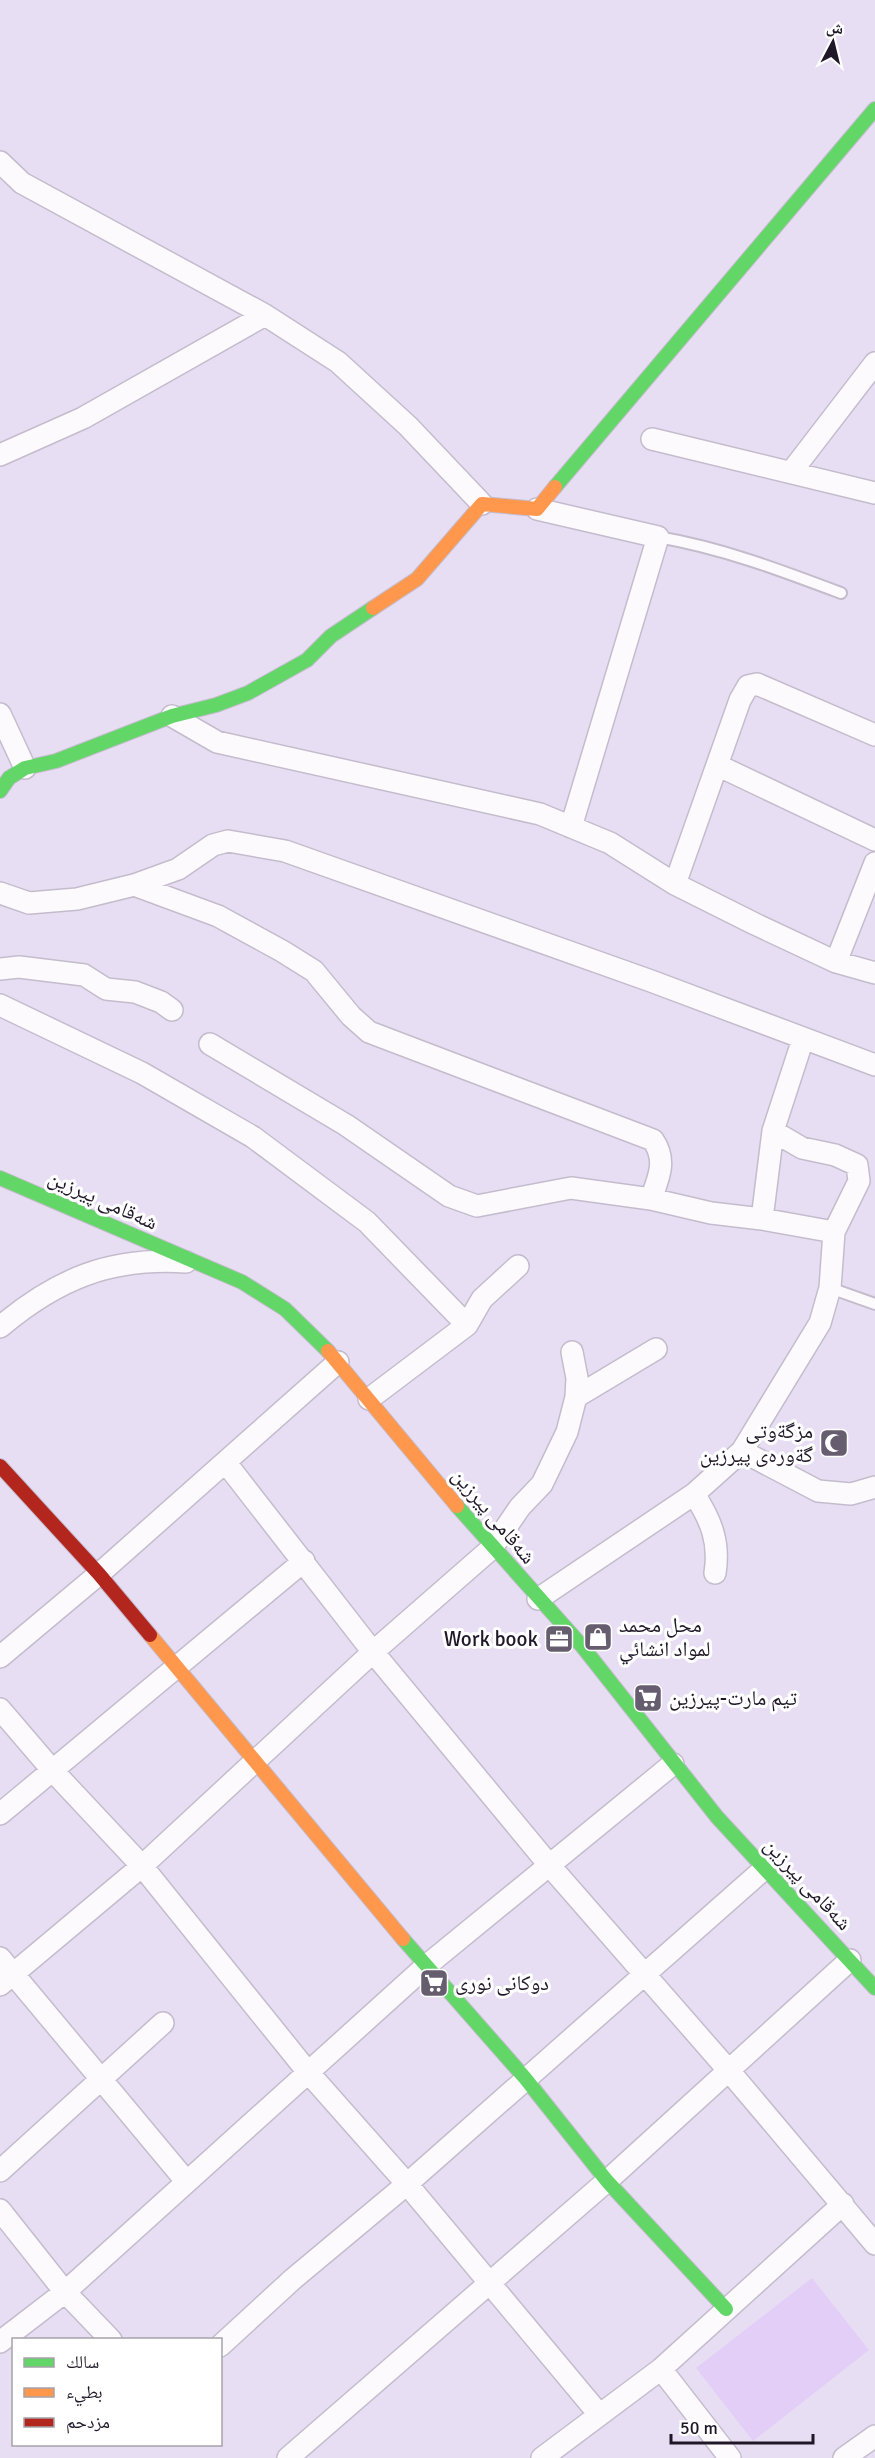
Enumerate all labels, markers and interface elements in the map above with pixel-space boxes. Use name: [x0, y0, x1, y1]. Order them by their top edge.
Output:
north arrow: [803, 12, 863, 72]
text: ش: [825, 17, 844, 39]
street label: شەقامی پیرزین: [44, 1164, 162, 1236]
place label: مزگةوتی گةورەی پیرزین: [700, 1418, 813, 1468]
mosque icon: مزگةوتی گةورەی پیرزین: [818, 1427, 850, 1459]
street label: شەقامی پیرزین: [446, 1463, 542, 1569]
place label: محل محمد لمواد انشائي: [619, 1612, 710, 1665]
shop icon: محل محمد لمواد انشائي: [582, 1621, 614, 1653]
office icon: Work book: [543, 1623, 575, 1655]
place label: Work book: [444, 1626, 538, 1652]
supermarket icon: تیم مارت-پیرزین: [632, 1682, 664, 1714]
place label: تیم مارت-پیرزین: [669, 1685, 797, 1712]
street label: شەقامی پیرزین: [759, 1832, 857, 1936]
supermarket icon: دوکانی نوری: [418, 1967, 450, 1999]
place label: دوکانی نوری: [455, 1970, 549, 1996]
legend: [12, 2338, 222, 2446]
text: سالك: [66, 2351, 99, 2373]
text: بطيء: [66, 2381, 103, 2407]
scale bar: [671, 2407, 814, 2445]
text: مزدحم: [66, 2411, 110, 2434]
text: 50 m: [680, 2417, 718, 2439]

